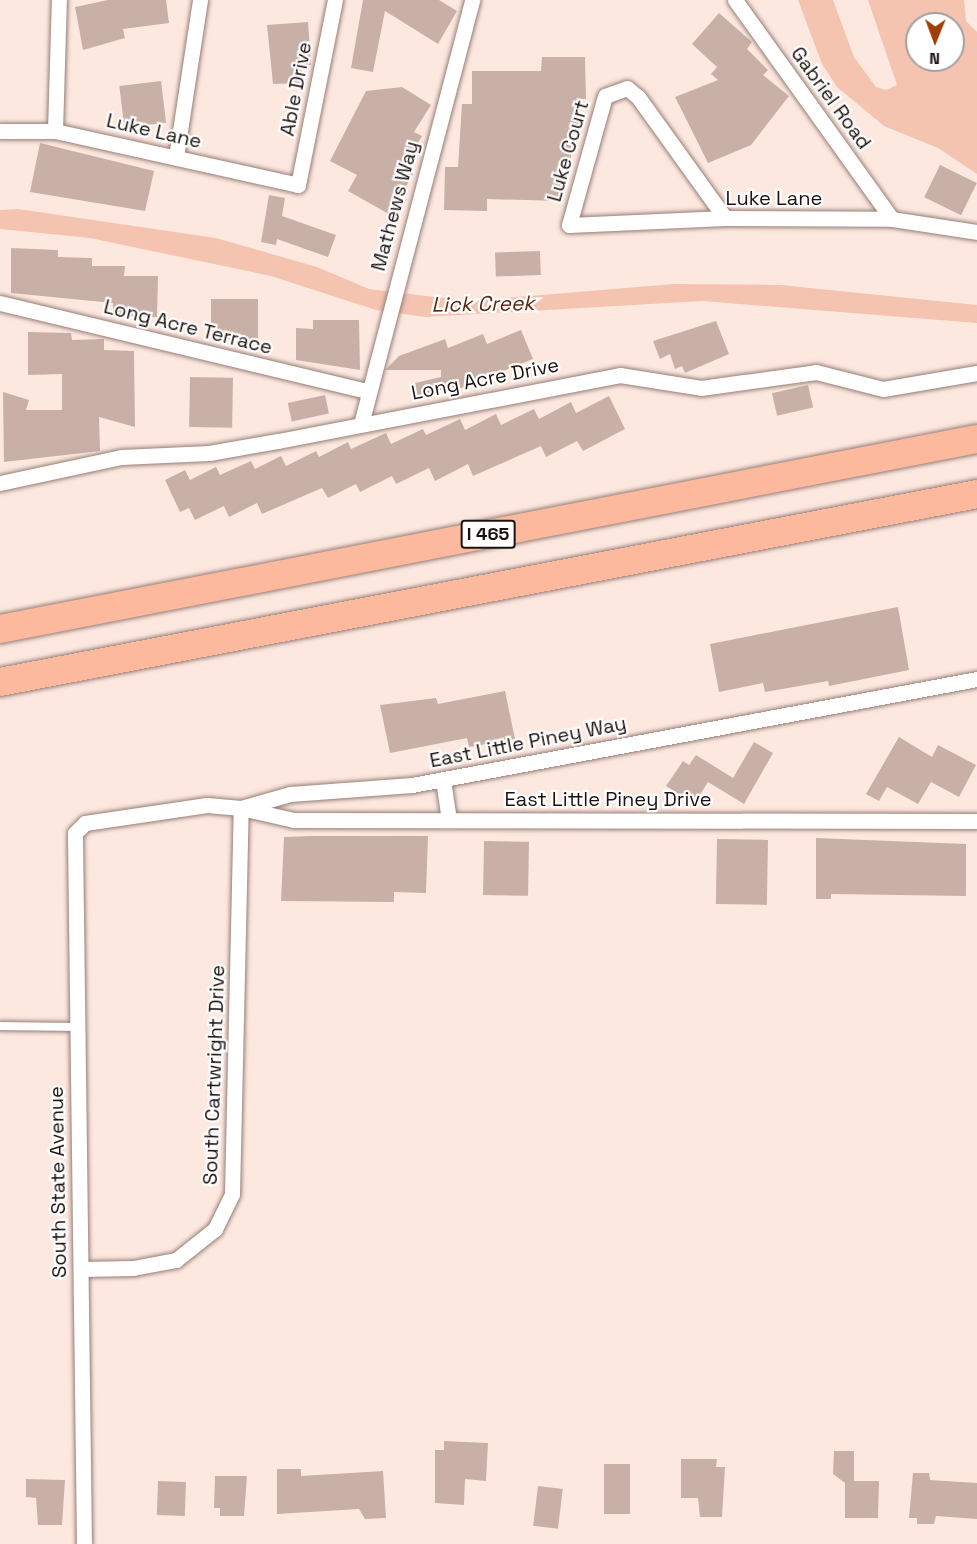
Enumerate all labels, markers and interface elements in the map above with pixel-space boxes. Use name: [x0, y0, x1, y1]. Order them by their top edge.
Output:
north arrow: [905, 12, 965, 72]
street label: Able Drive: [275, 40, 317, 138]
street label: Gabriel Road: [786, 42, 876, 154]
text: N: [929, 48, 940, 69]
street label: Luke Court: [542, 97, 594, 205]
street label: Luke Lane: [104, 108, 204, 154]
street label: Mathews Way: [366, 138, 424, 274]
street label: Luke Lane: [726, 186, 822, 210]
water label: Lick Creek: [431, 291, 535, 317]
street label: Long Acre Terrace: [101, 294, 275, 360]
street label: Long Acre Drive: [409, 353, 561, 405]
road number: I 465: [460, 519, 516, 549]
street label: East Little Piney Way: [428, 711, 628, 773]
street label: East Little Piney Drive: [505, 787, 711, 811]
street label: South Cartwright Drive: [198, 965, 230, 1185]
street label: South State Avenue: [44, 1086, 72, 1278]

